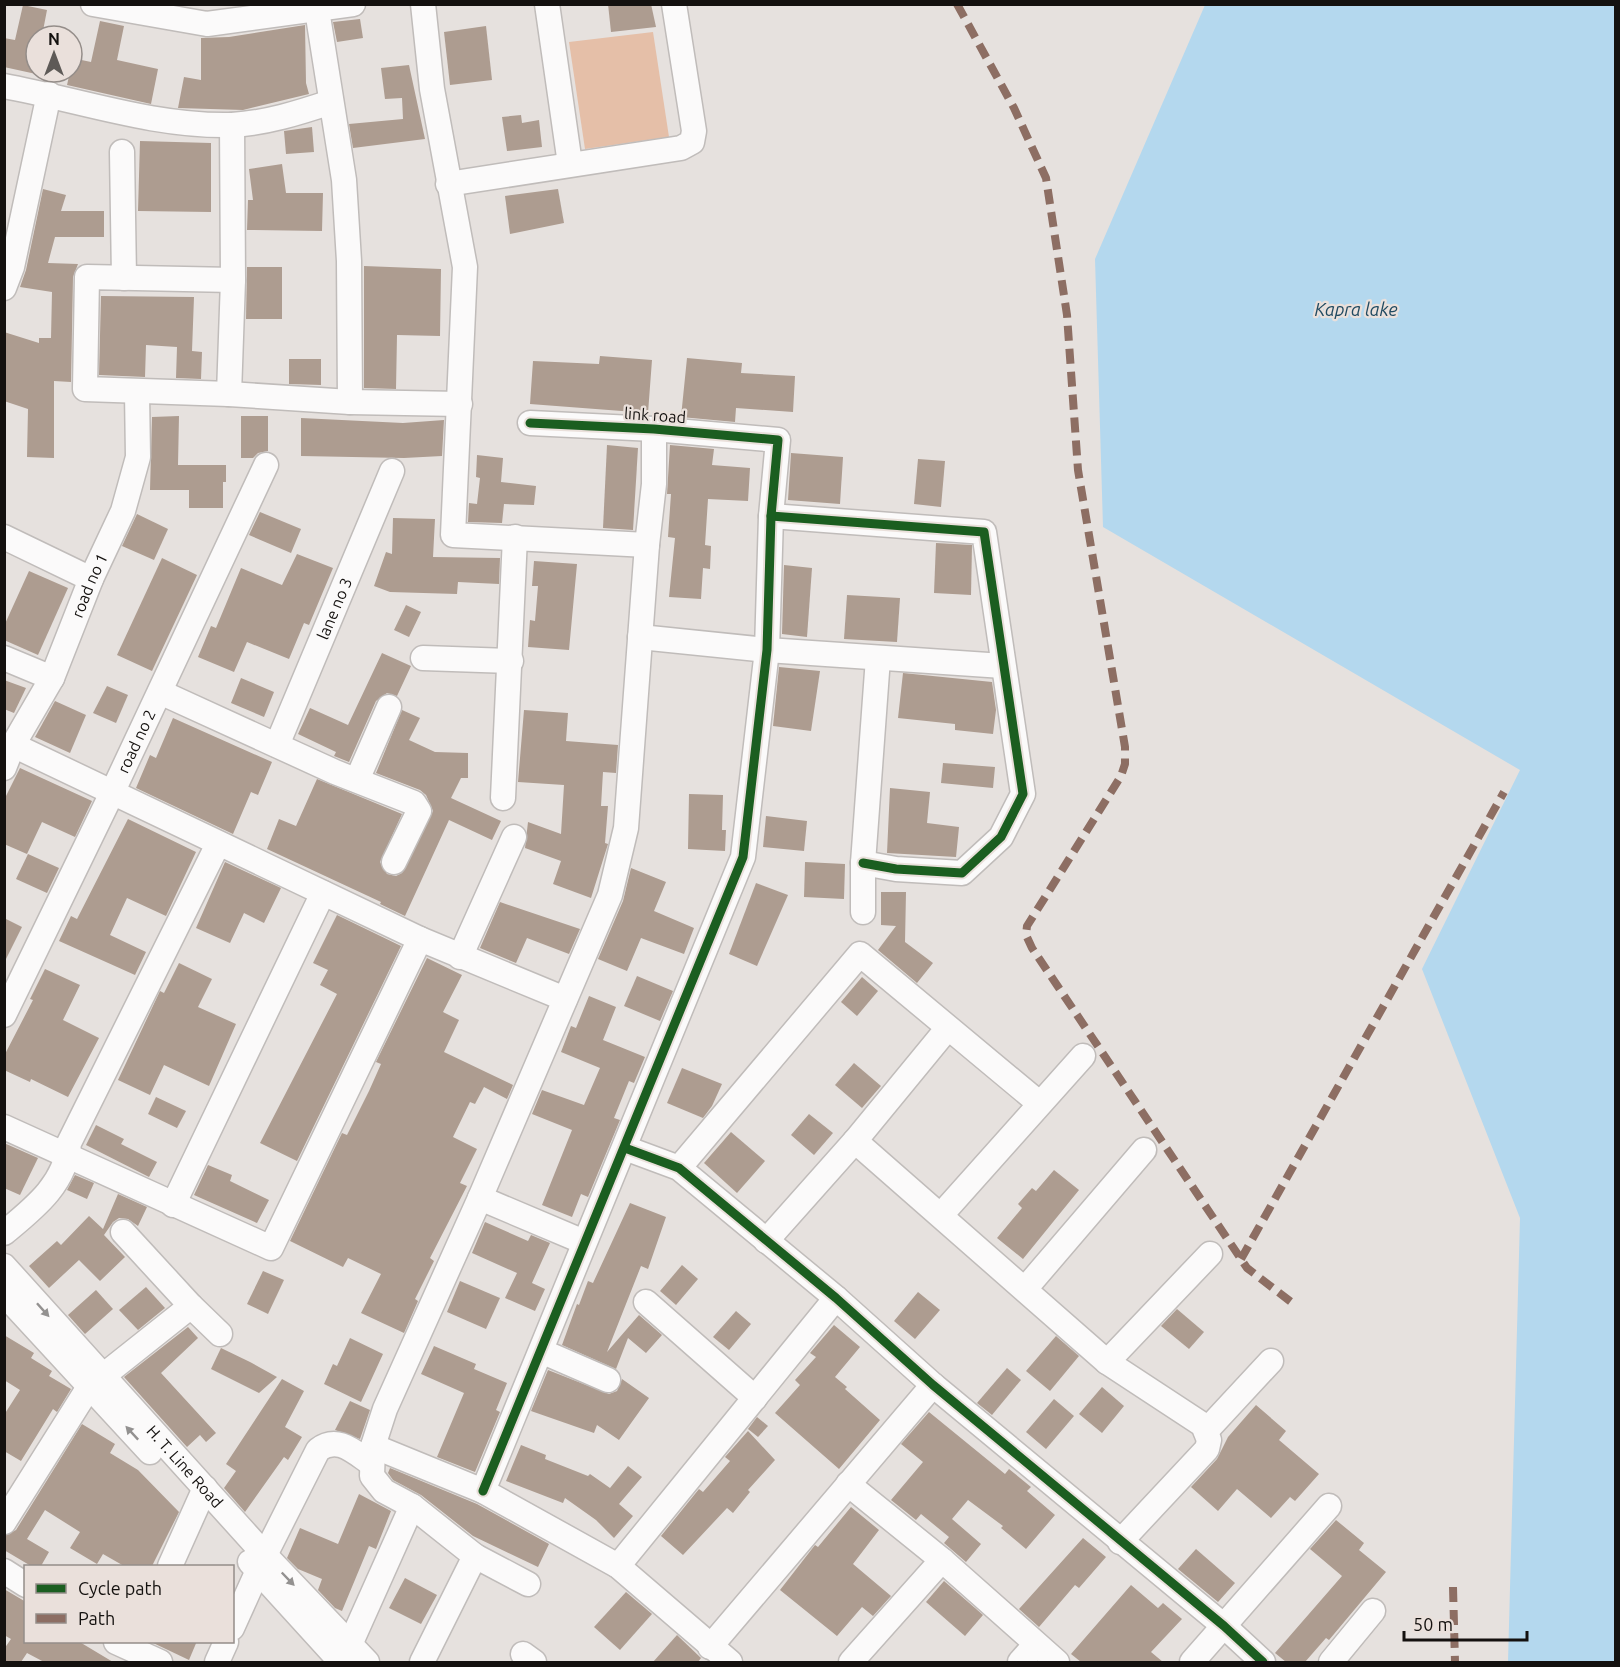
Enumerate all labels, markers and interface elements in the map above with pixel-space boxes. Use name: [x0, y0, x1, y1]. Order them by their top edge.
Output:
north arrow: [24, 24, 84, 84]
text: N: [48, 30, 60, 48]
water label: Kapra lake: [1315, 299, 1397, 319]
street label: link road: [623, 404, 687, 426]
street label: road no 1: [68, 550, 111, 620]
street label: lane no 3: [313, 575, 355, 642]
street label: road no 2: [114, 707, 159, 776]
one-way arrow: [36, 1302, 49, 1317]
street label: H. T. Line Road: [143, 1421, 227, 1511]
one-way arrow: [125, 1426, 139, 1441]
legend: [24, 1565, 234, 1643]
one-way arrow: [280, 1571, 294, 1585]
text: Cycle path: [78, 1578, 162, 1598]
scale bar: [1404, 1604, 1527, 1642]
text: Path: [78, 1608, 115, 1628]
text: 50 m: [1413, 1614, 1453, 1634]

